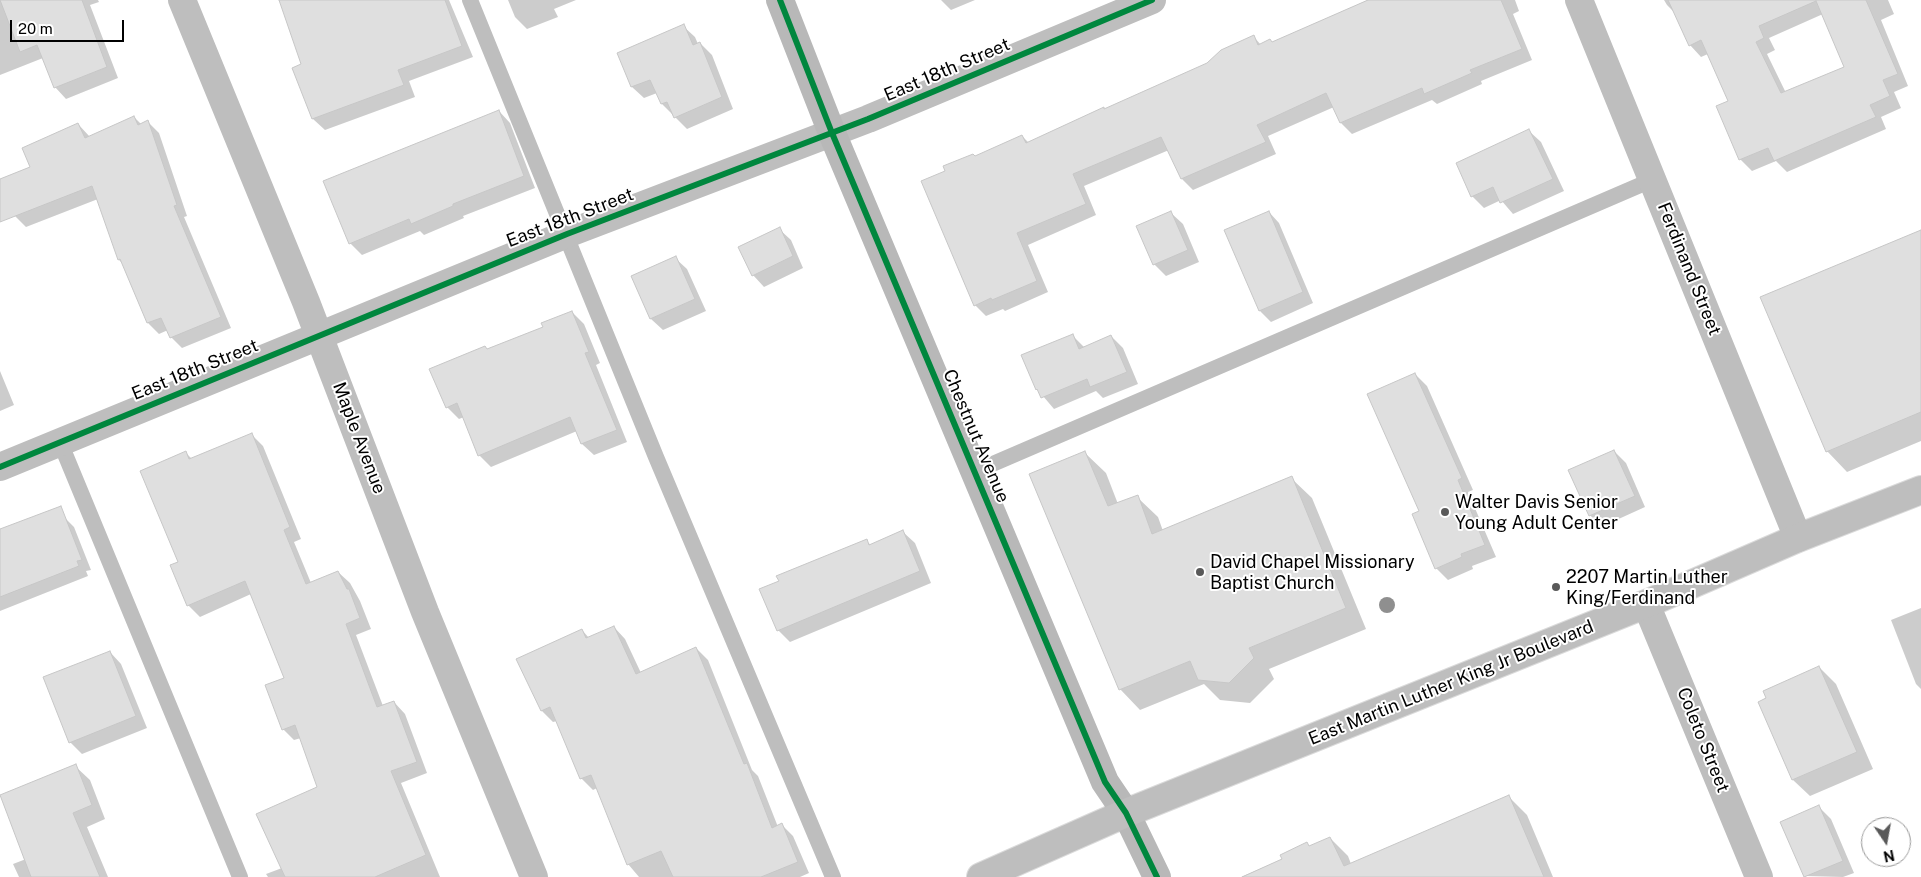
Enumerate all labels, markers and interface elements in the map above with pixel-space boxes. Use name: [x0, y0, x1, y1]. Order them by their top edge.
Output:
scale bar: [12, 10, 126, 42]
text: 20 m: [18, 20, 53, 37]
street label: East 18th Street: [881, 34, 1013, 106]
street label: East 18th Street: [503, 184, 637, 252]
street label: Ferdinand Street: [1653, 199, 1725, 339]
street label: East 18th Street: [129, 335, 261, 405]
street label: Chestnut Avenue: [938, 366, 1014, 506]
street label: Maple Avenue: [328, 379, 390, 497]
place label: Walter Davis Senior Young Adult Center: [1455, 491, 1618, 534]
marker: Walter Davis Senior Young Adult Center: [1439, 506, 1451, 518]
place label: David Chapel Missionary Baptist Church: [1210, 551, 1415, 594]
marker: David Chapel Missionary Baptist Church: [1194, 566, 1206, 578]
place label: 2207 Martin Luther King/Ferdinand: [1566, 566, 1728, 608]
marker: 2207 Martin Luther King/Ferdinand: [1550, 581, 1562, 593]
street label: East Martin Luther King Jr Boulevard: [1305, 616, 1597, 750]
street label: Coleto Street: [1672, 684, 1734, 796]
north arrow: [1861, 817, 1911, 867]
text: N: [1882, 847, 1896, 865]

